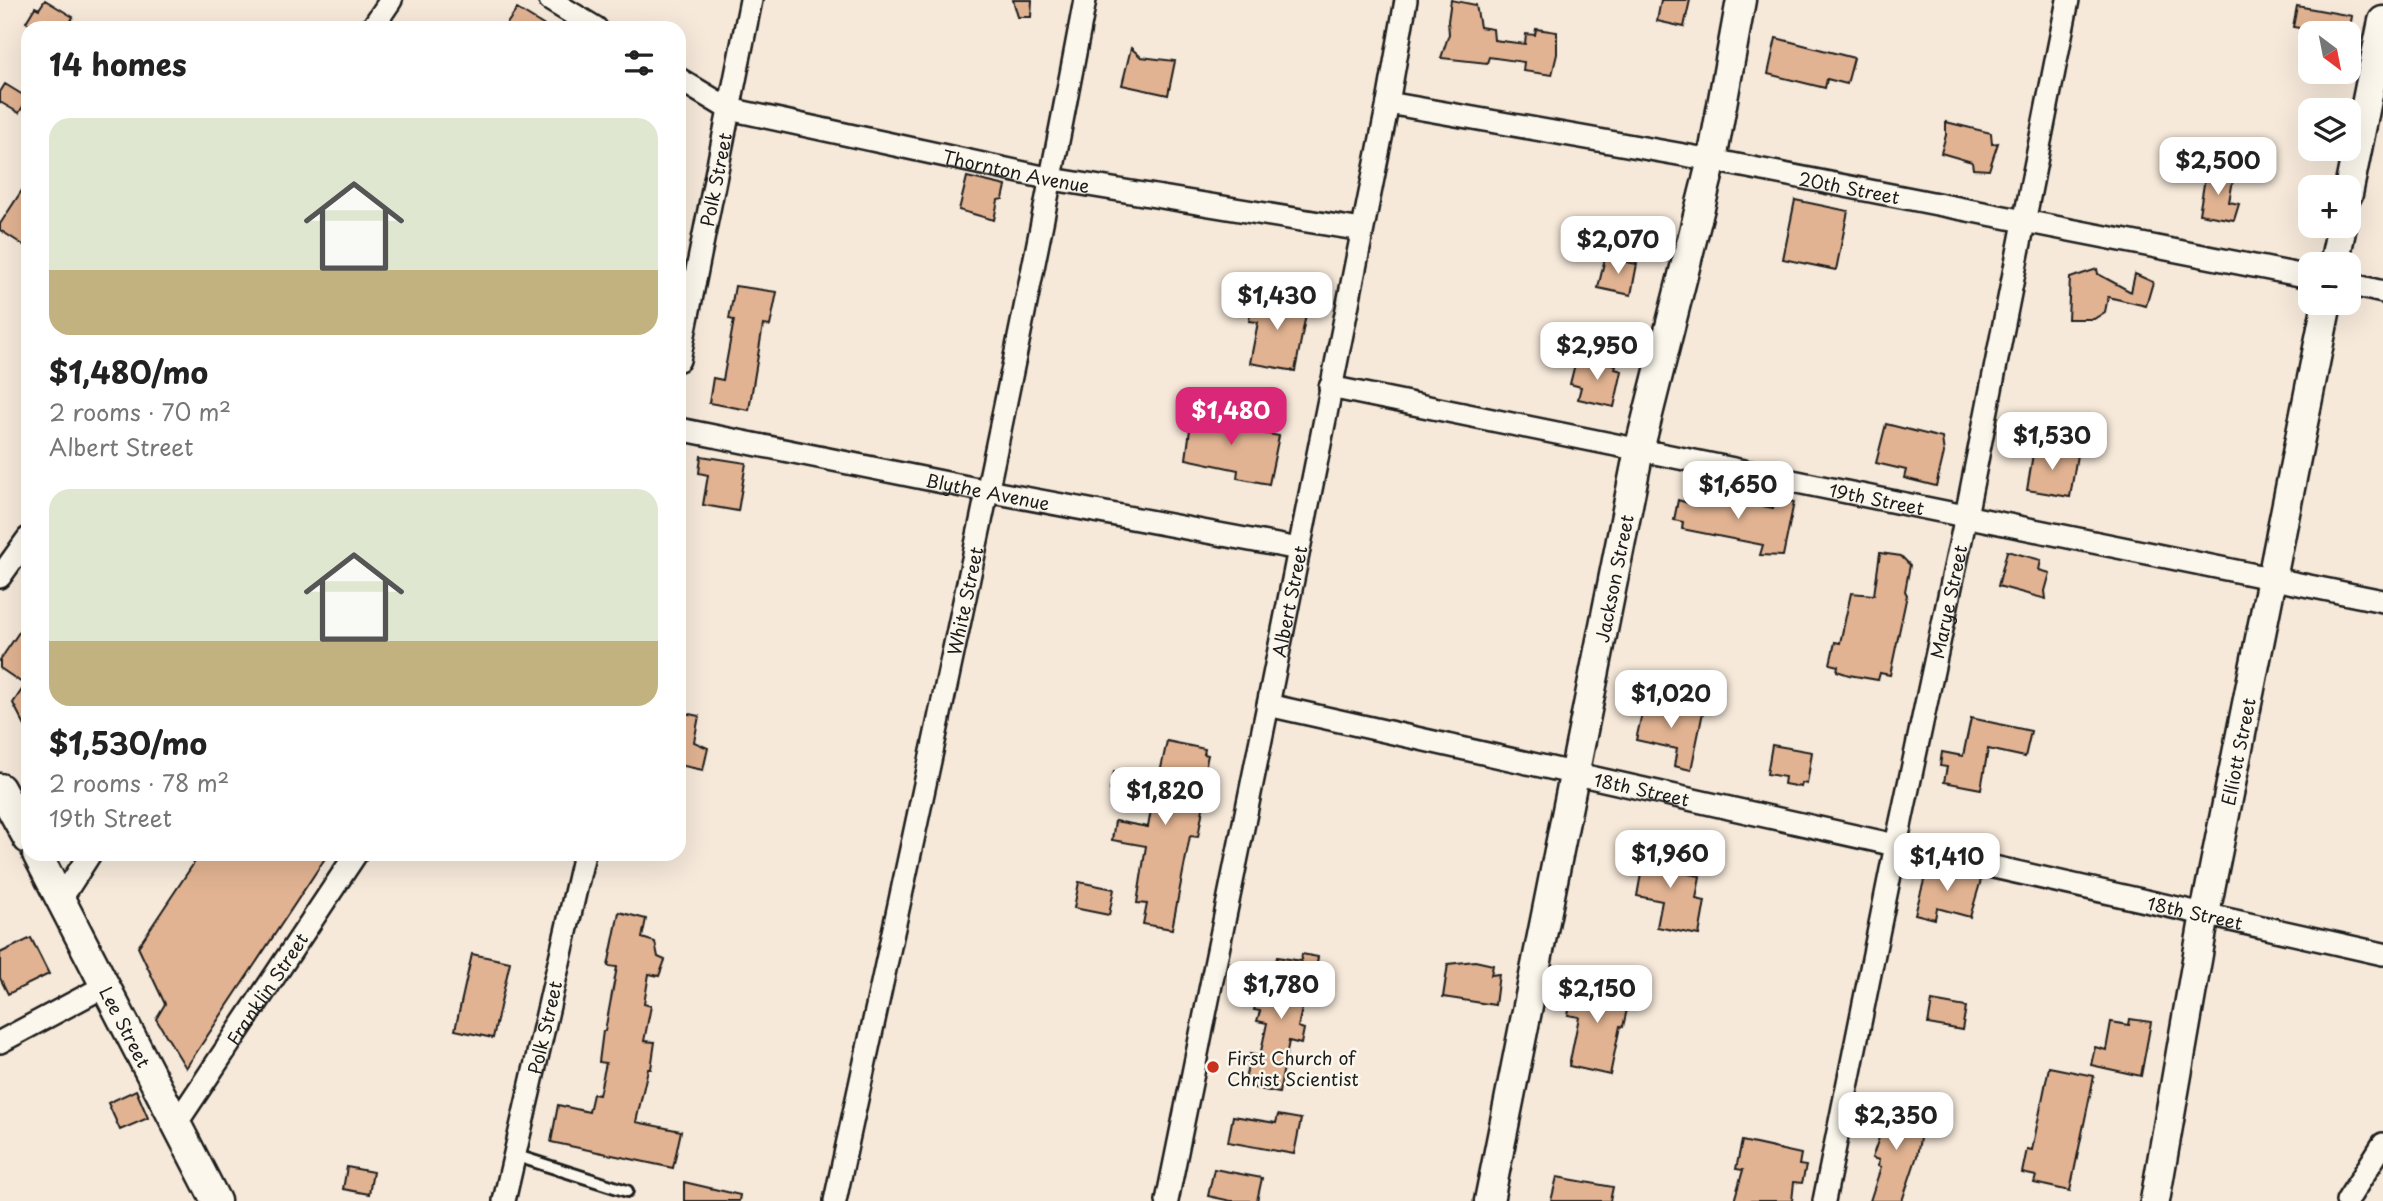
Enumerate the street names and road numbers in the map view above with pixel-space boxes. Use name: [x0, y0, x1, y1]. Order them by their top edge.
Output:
street label: Polk Street: [692, 130, 738, 229]
street label: Thornton Avenue: [940, 142, 1092, 199]
street label: 20th Street: [1797, 164, 1902, 210]
street label: Blythe Avenue: [923, 466, 1052, 516]
street label: 19th Street: [1827, 475, 1927, 521]
street label: Jackson Street: [1587, 512, 1639, 645]
street label: Marye Street: [1923, 542, 1973, 661]
street label: Albert Street: [1264, 543, 1313, 659]
street label: White Street: [940, 544, 989, 657]
street label: Elliott Street: [2213, 695, 2261, 808]
street label: 18th Street: [1592, 765, 1692, 812]
street label: 18th Street: [2145, 888, 2245, 936]
street label: Franklin Street: [219, 927, 314, 1050]
street label: Polk Street: [520, 978, 568, 1077]
street label: Lee Street: [94, 981, 158, 1072]

